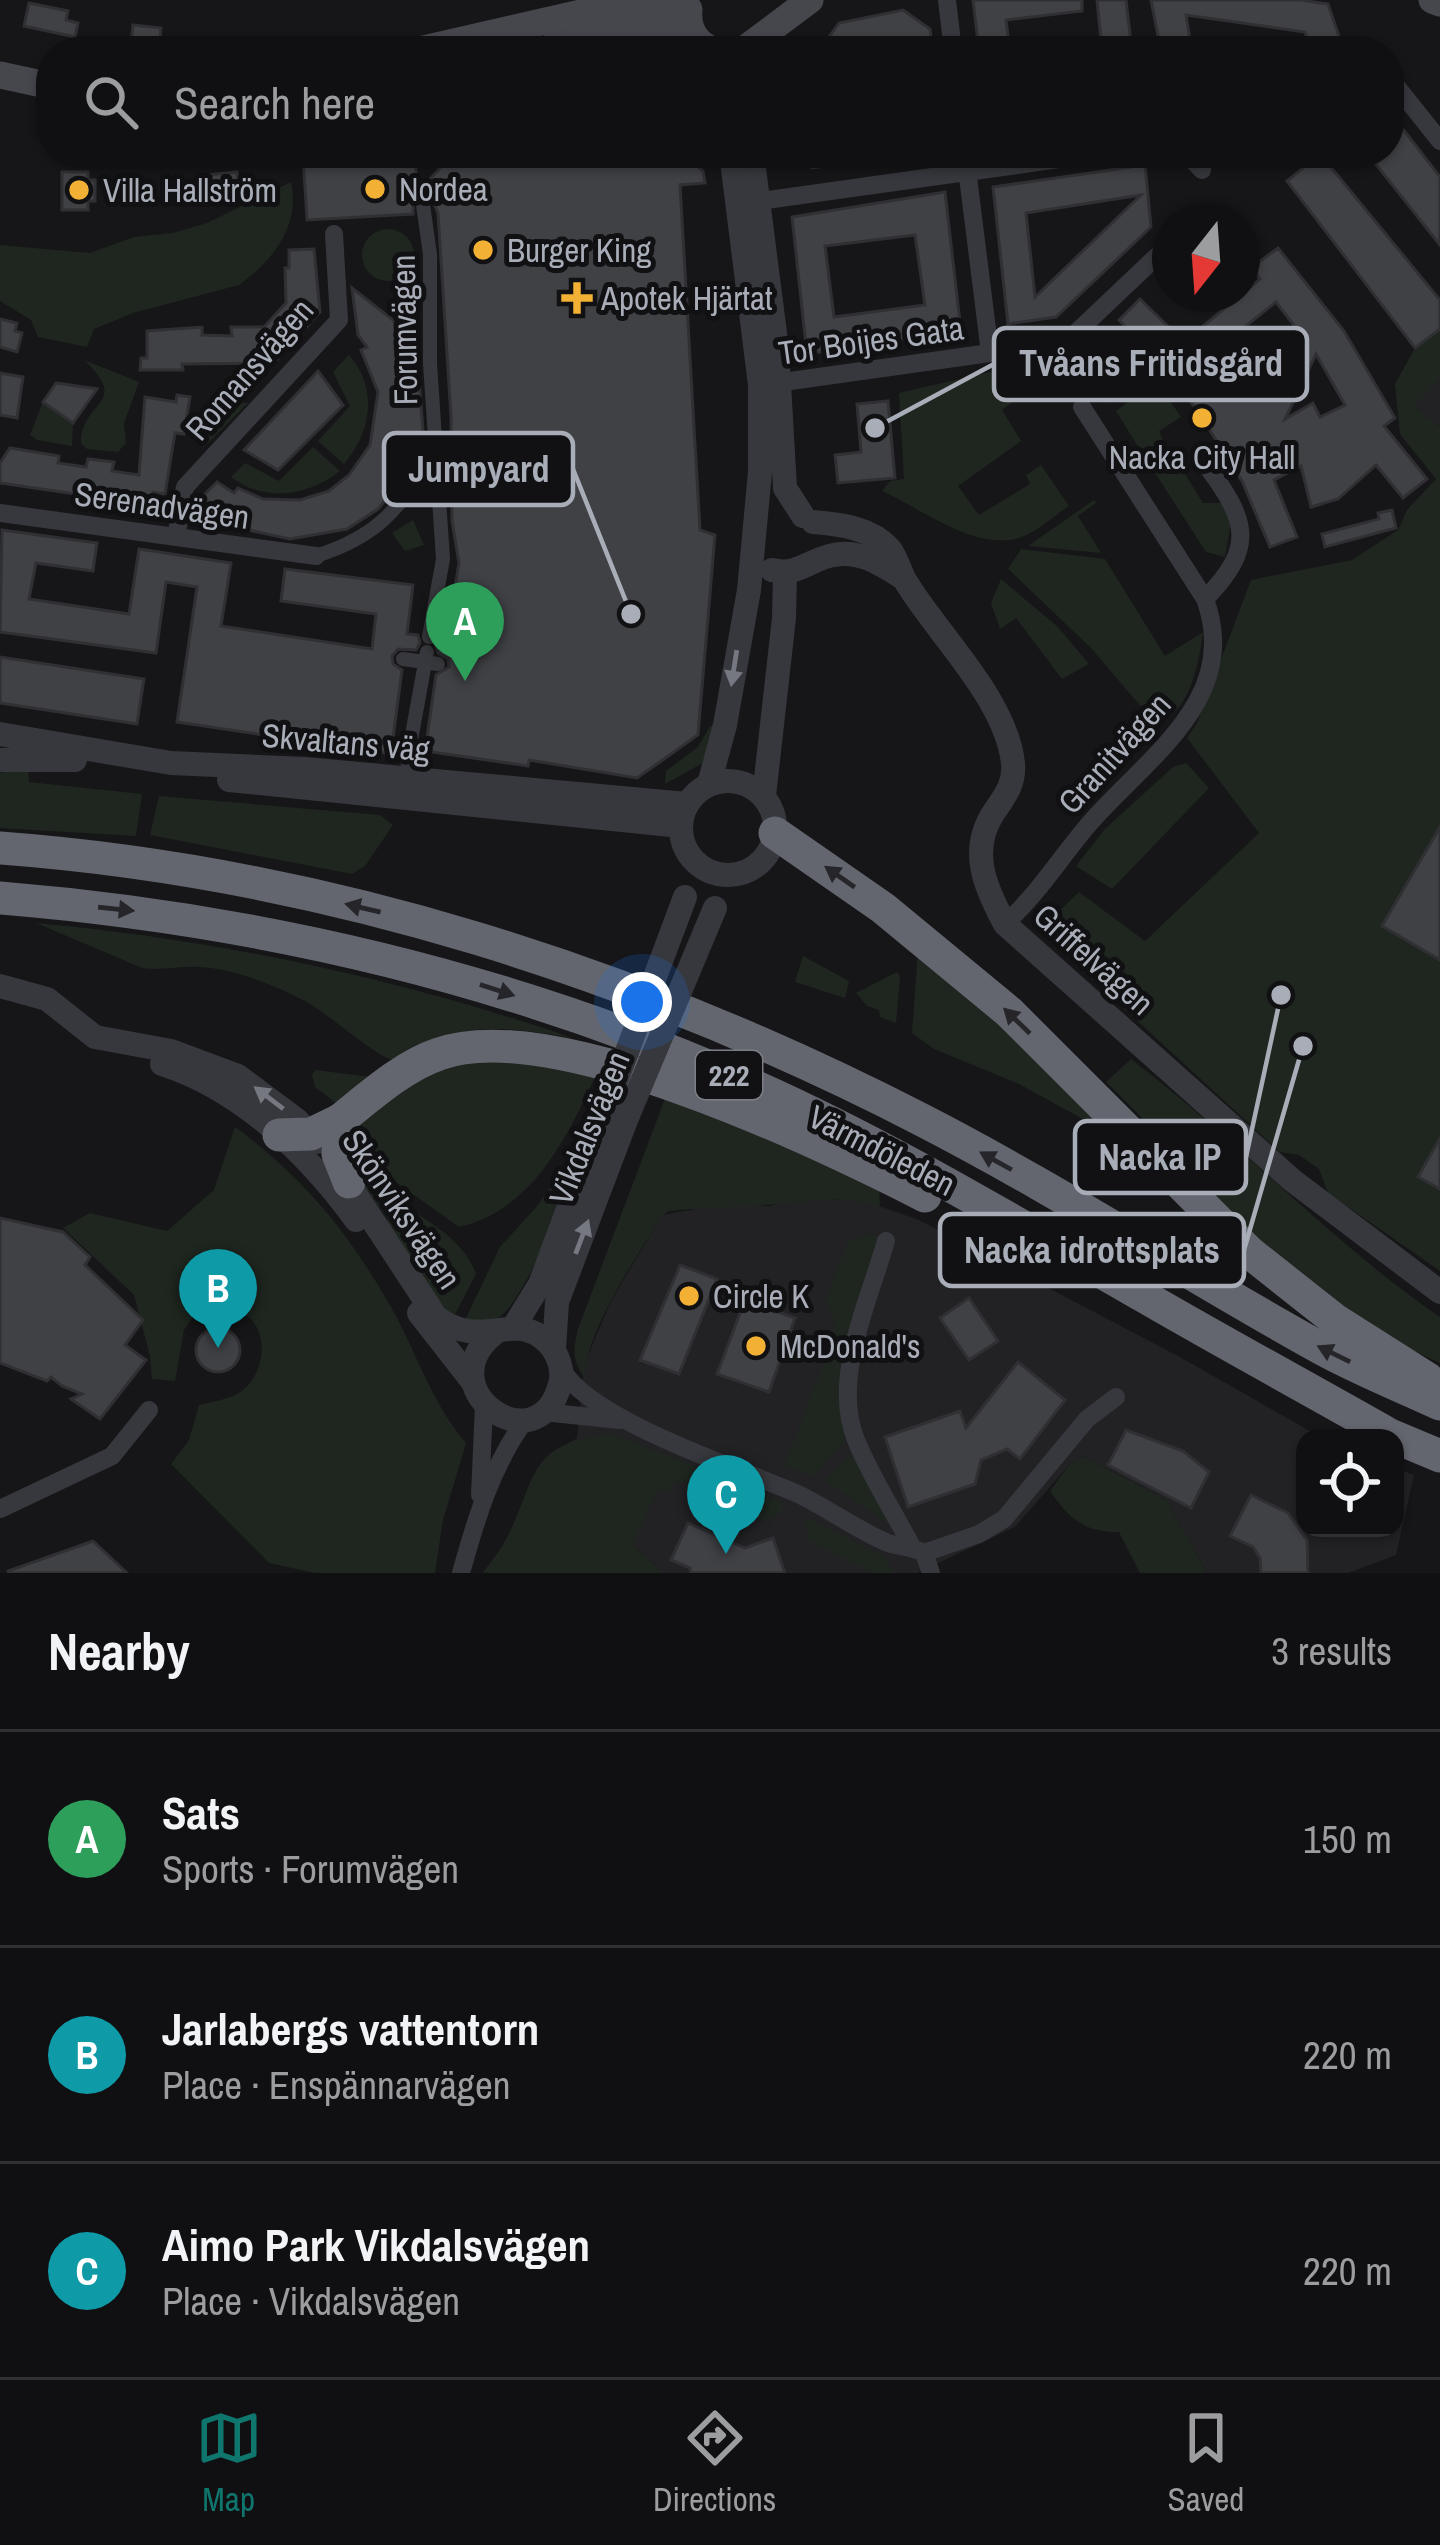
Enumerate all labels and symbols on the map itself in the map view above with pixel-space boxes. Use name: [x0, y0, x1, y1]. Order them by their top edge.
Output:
place label: Nordea: [399, 167, 488, 211]
place label: Villa Hallström: [103, 168, 277, 212]
marker: Nordea: [362, 176, 388, 202]
marker: Villa Hallström: [66, 177, 92, 203]
north arrow: [1152, 204, 1260, 312]
place label: Burger King: [507, 228, 651, 272]
marker: Burger King: [470, 237, 496, 263]
street label: Forumvägen: [381, 254, 427, 406]
place label: Apotek Hjärtat: [600, 276, 772, 320]
marker: Apotek Hjärtat: [564, 285, 590, 311]
street label: Romansvägen: [175, 289, 323, 449]
street label: Tor Boijes Gata: [776, 305, 966, 375]
callout: Tvåans Fritidsgård: [994, 328, 1307, 400]
text: Tvåans Fritidsgård: [1019, 339, 1283, 387]
marker: Nacka City Hall: [1189, 405, 1215, 431]
callout: Jumpyard: [384, 433, 573, 505]
place label: Nacka City Hall: [1109, 435, 1295, 479]
text: Jumpyard: [408, 445, 550, 493]
street label: Serenadvägen: [72, 471, 252, 539]
pin: A: [426, 582, 504, 681]
one-way arrow: [724, 650, 743, 687]
street label: Granitvägen: [1048, 683, 1180, 823]
street label: Skvaltans väg: [260, 713, 432, 771]
one-way arrow: [824, 866, 856, 890]
street label: Griffelvägen: [1025, 893, 1163, 1025]
one-way arrow: [343, 897, 381, 916]
one-way arrow: [98, 900, 136, 919]
your location: [612, 972, 672, 1032]
one-way arrow: [479, 982, 516, 1001]
one-way arrow: [1003, 1008, 1032, 1036]
street label: Vikdalsvägen: [538, 1045, 640, 1211]
road number: 222: [696, 1051, 762, 1099]
one-way arrow: [253, 1086, 284, 1111]
street label: Värmdöleden: [801, 1094, 963, 1206]
street label: Skönviksvägen: [332, 1121, 472, 1297]
callout: Nacka IP: [1075, 1121, 1246, 1193]
text: Nacka IP: [1098, 1133, 1222, 1181]
one-way arrow: [978, 1151, 1013, 1172]
callout: Nacka idrottsplats: [940, 1214, 1244, 1286]
one-way arrow: [573, 1218, 592, 1254]
text: Nacka idrottsplats: [964, 1226, 1220, 1274]
pin: B: [179, 1249, 257, 1348]
place label: Circle K: [713, 1274, 809, 1318]
marker: Circle K: [676, 1283, 702, 1309]
place label: McDonald's: [780, 1324, 921, 1368]
marker: McDonald's: [743, 1333, 769, 1359]
one-way arrow: [1317, 1345, 1351, 1365]
pin: C: [687, 1455, 765, 1554]

